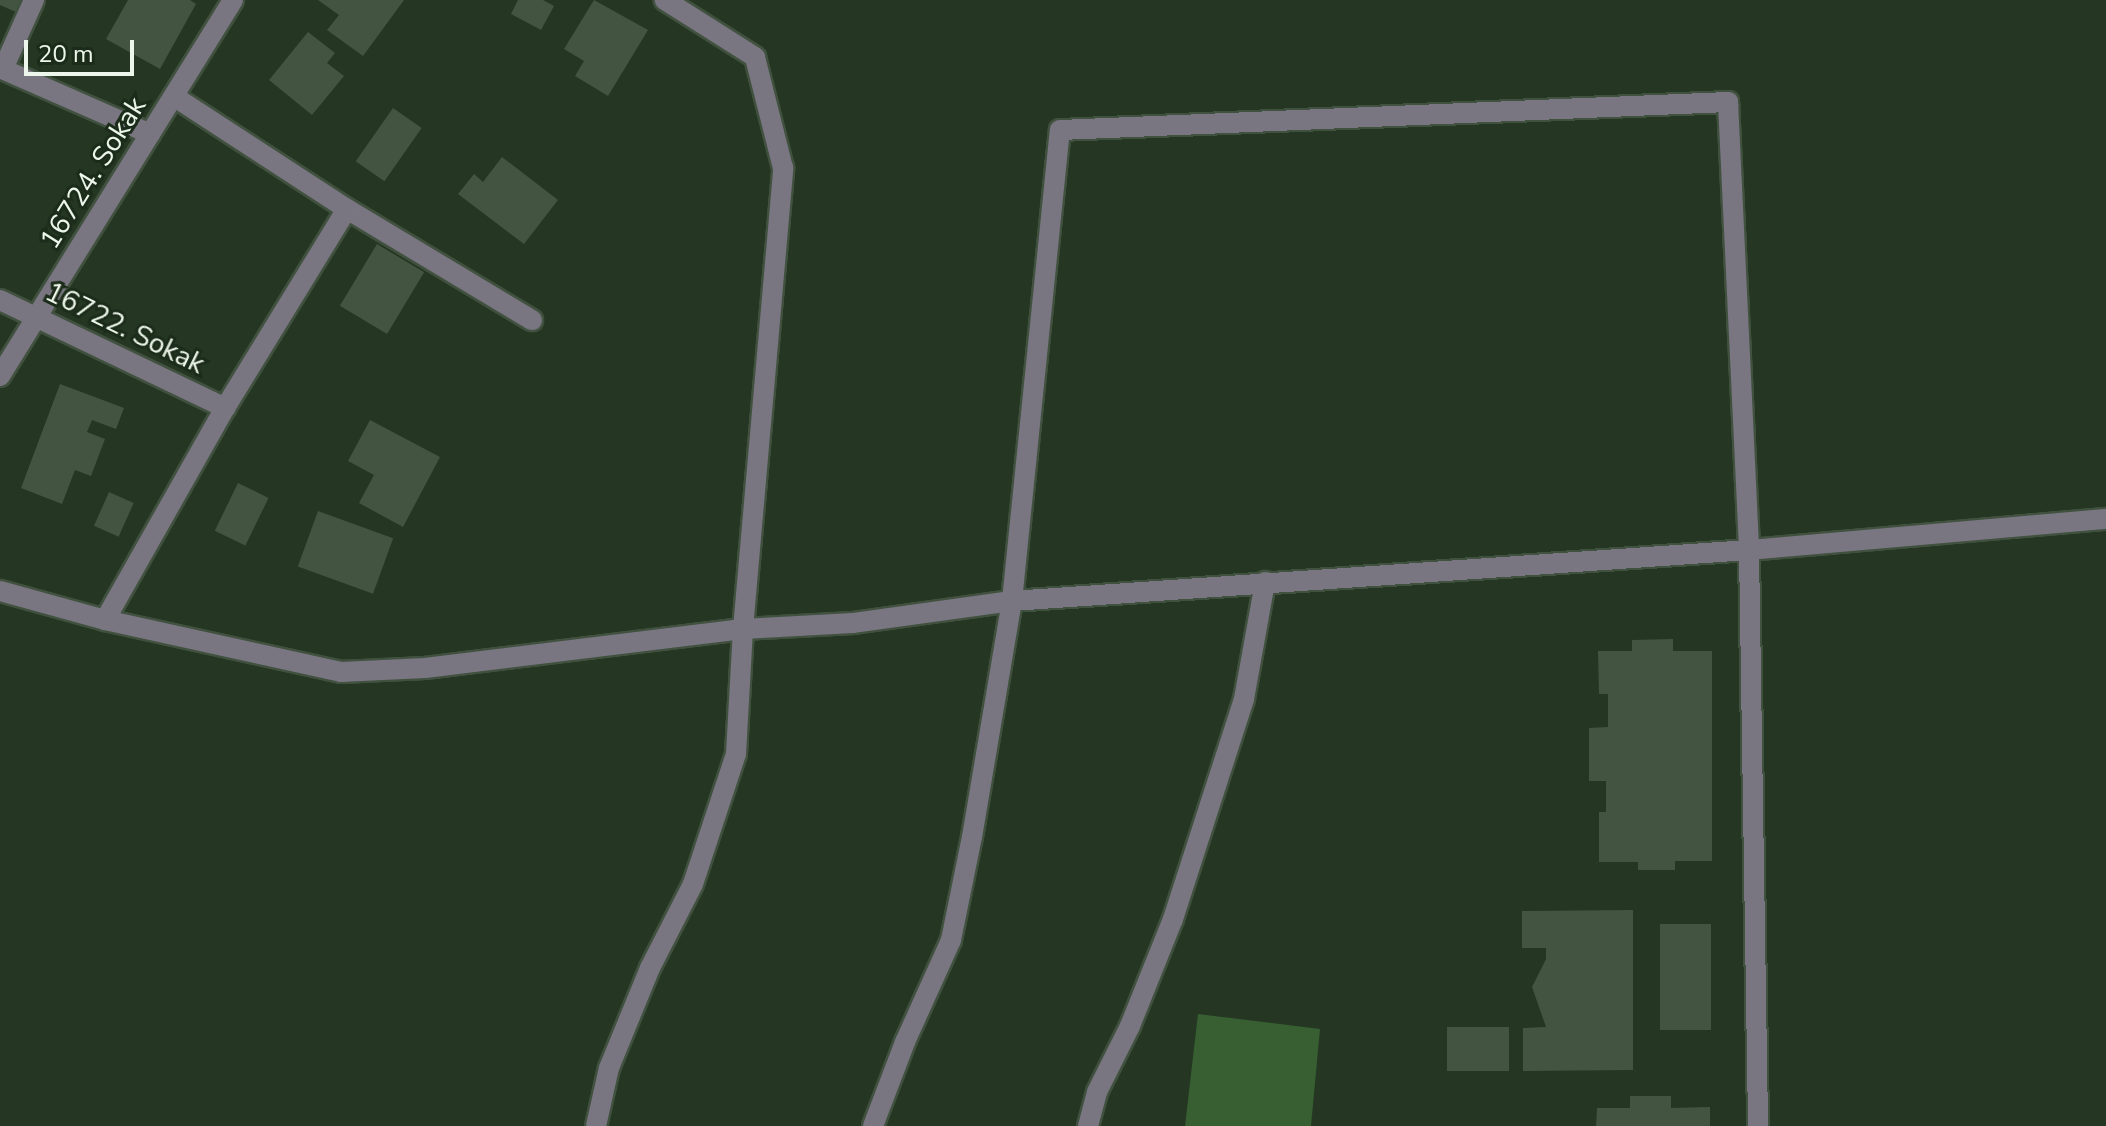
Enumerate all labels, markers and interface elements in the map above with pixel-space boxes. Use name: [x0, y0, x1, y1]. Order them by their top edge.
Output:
scale bar: [28, 24, 138, 74]
text: 20 m: [38, 38, 94, 70]
street label: 16724. Sokak: [33, 91, 153, 255]
street label: 16722. Sokak: [40, 275, 210, 381]

